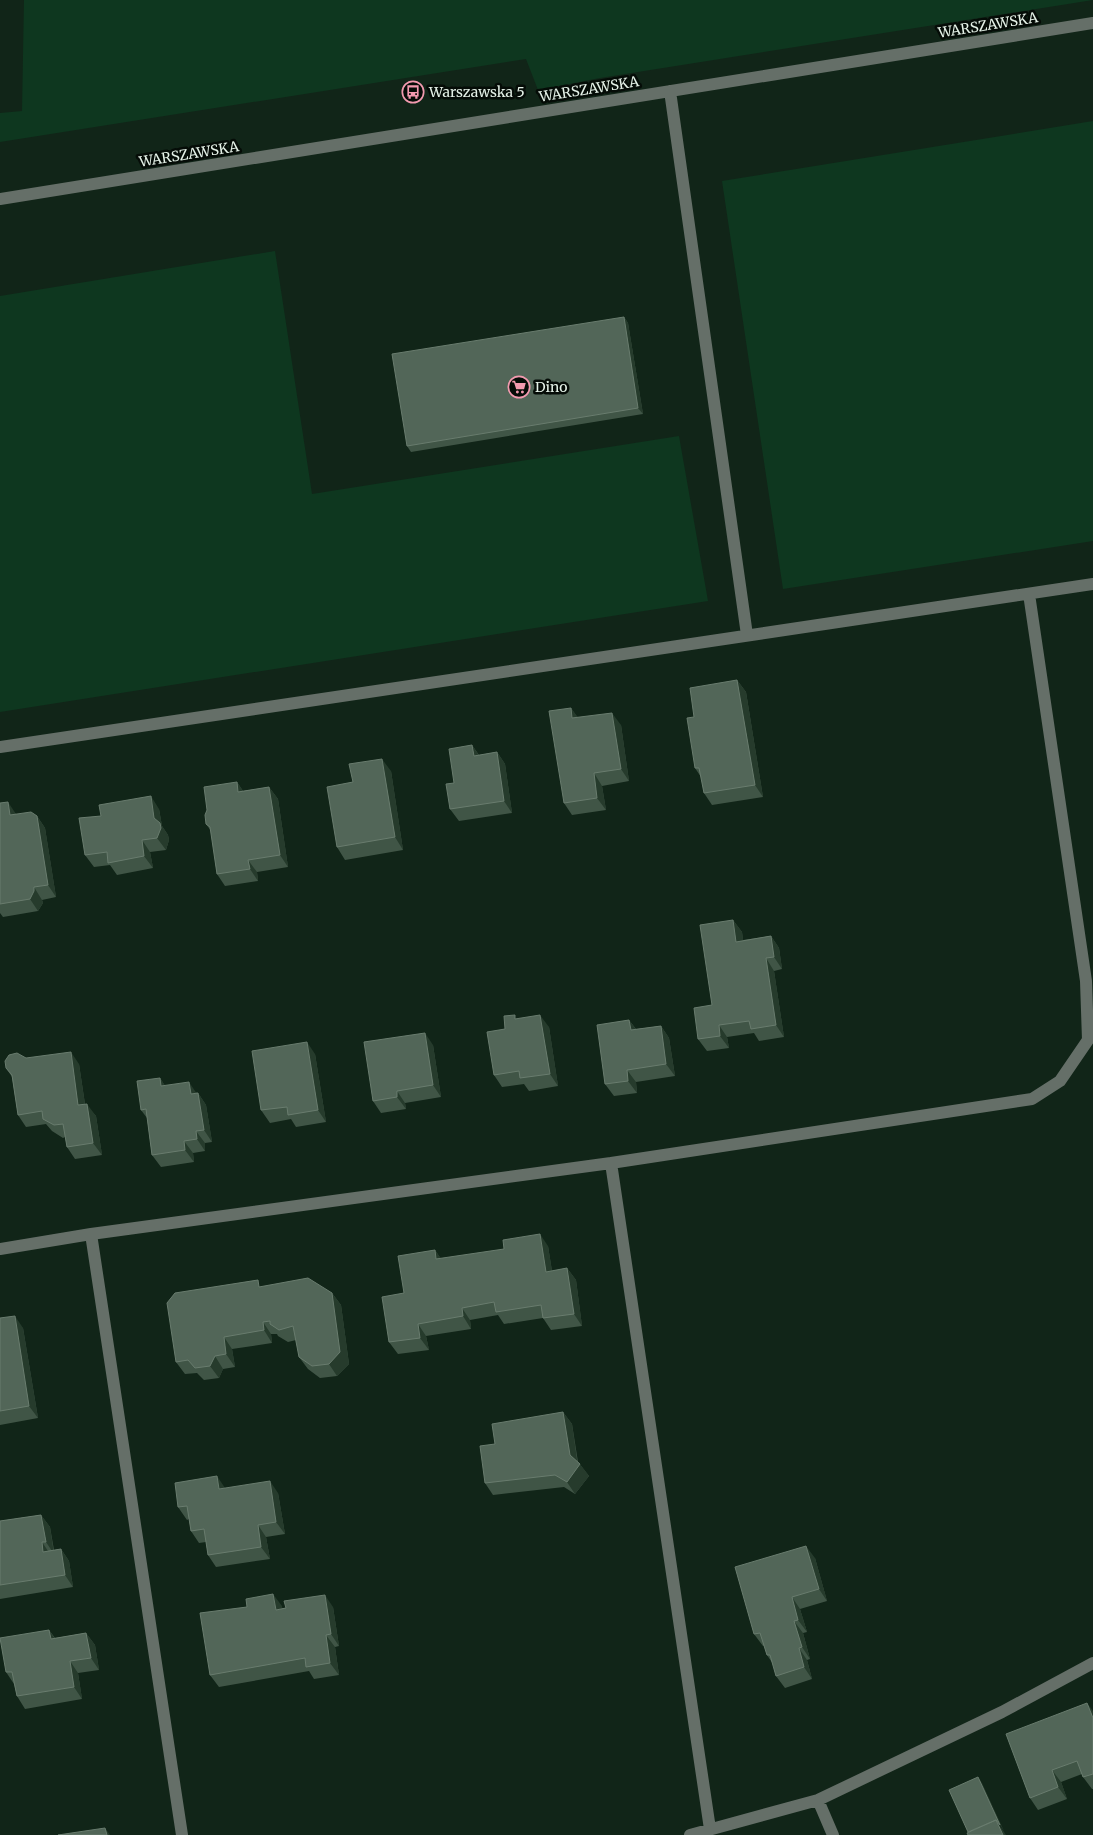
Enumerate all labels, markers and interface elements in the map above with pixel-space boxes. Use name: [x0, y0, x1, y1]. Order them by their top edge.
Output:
street label: WARSZAWSKA: [936, 8, 1039, 42]
street label: WARSZAWSKA: [537, 72, 640, 106]
bus stop icon: Warszawska 5: [401, 80, 425, 104]
place label: Warszawska 5: [428, 83, 525, 101]
street label: WARSZAWSKA: [137, 137, 240, 171]
supermarket icon: Dino: [507, 375, 531, 399]
place label: Dino: [535, 378, 567, 396]

